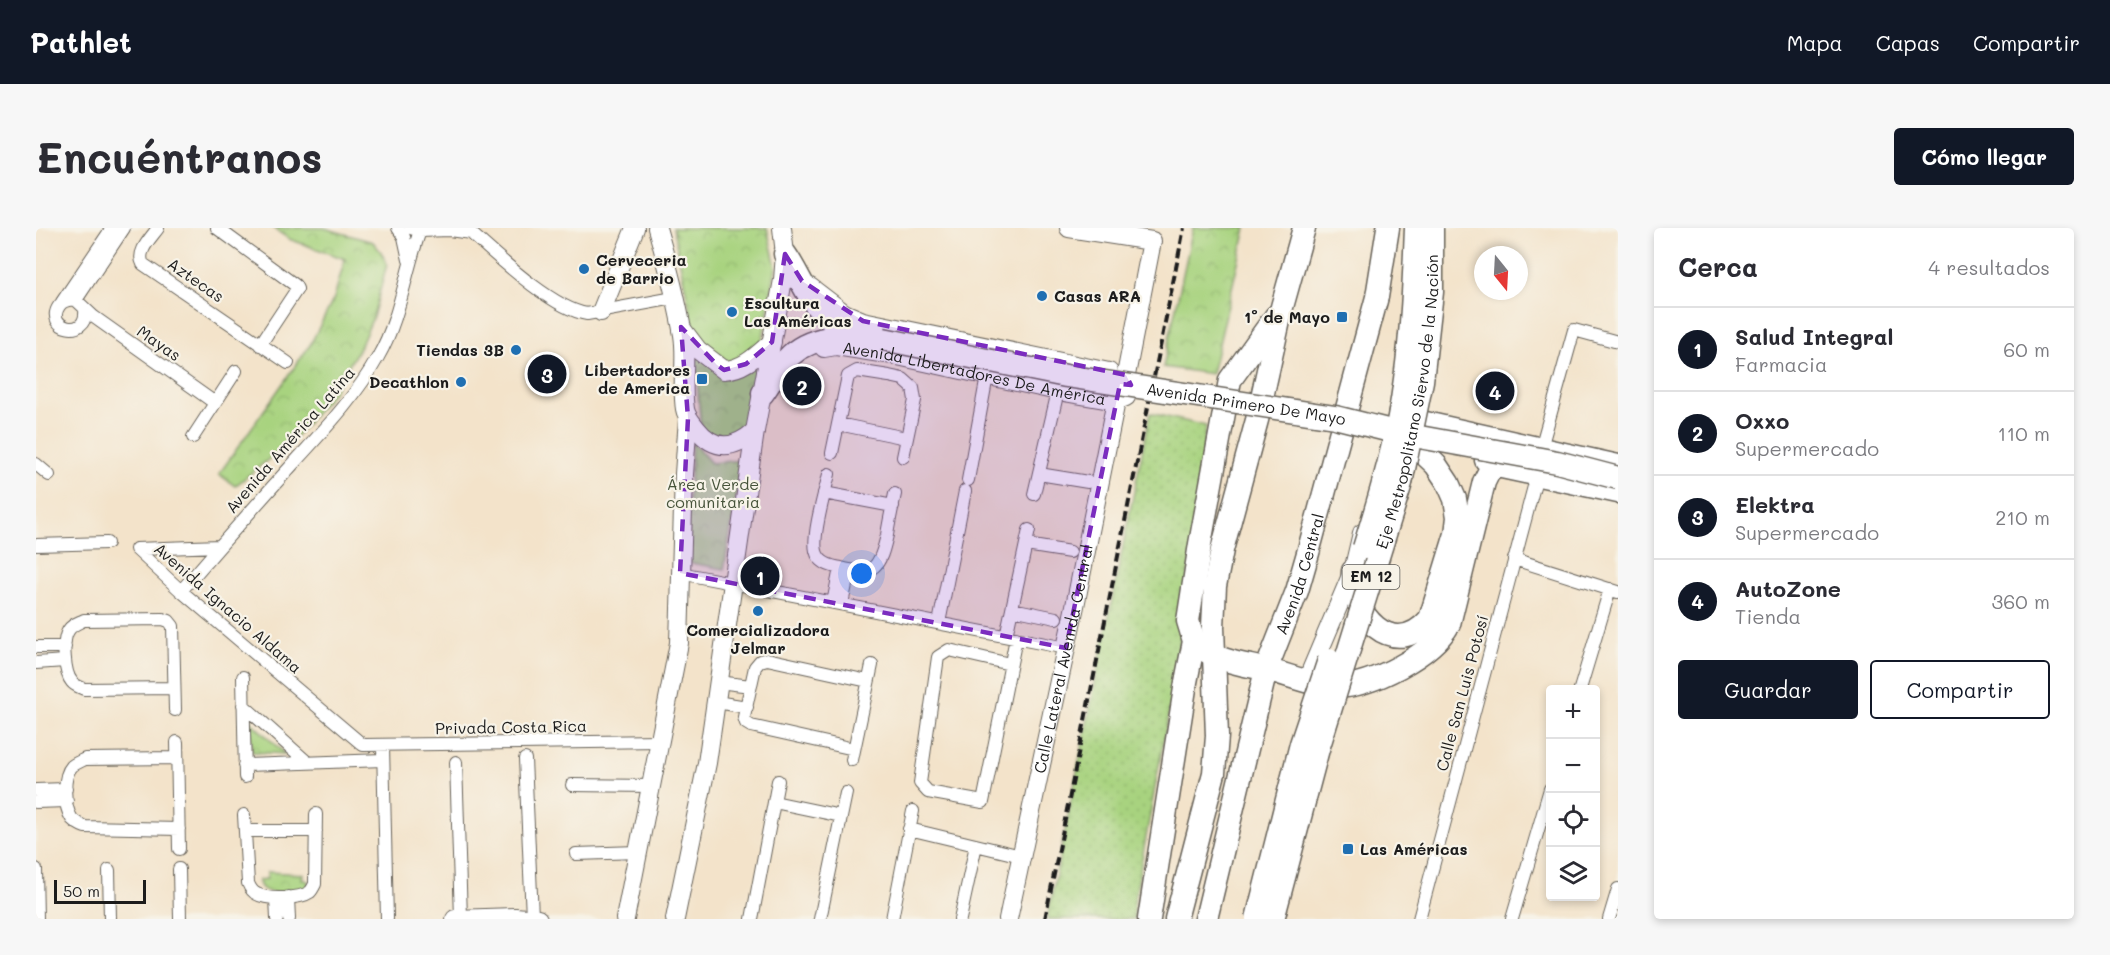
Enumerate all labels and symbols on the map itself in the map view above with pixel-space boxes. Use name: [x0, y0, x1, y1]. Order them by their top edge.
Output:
north arrow: [1474, 246, 1528, 300]
place label: Cerveceria de Barrio: [596, 249, 687, 288]
street label: Aztecas: [164, 253, 229, 307]
street label: Eje Metropolitano Siervo de la Nación: [1370, 254, 1442, 551]
marker: Cerveceria de Barrio: [577, 262, 591, 276]
place label: Casas ARA: [1054, 285, 1141, 306]
marker: Casas ARA: [1035, 289, 1049, 303]
place label: Escultura Las Américas: [744, 292, 852, 331]
marker: Escultura Las Américas: [725, 305, 739, 319]
place label: 1° de Mayo: [1244, 306, 1330, 327]
marker: 1° de Mayo: [1335, 310, 1349, 324]
street label: Mayas: [133, 320, 185, 365]
street label: Avenida Libertadores De América: [841, 336, 1107, 409]
place label: Tiendas 3B: [416, 339, 504, 360]
marker: Tiendas 3B: [509, 343, 523, 357]
pin: 3: [528, 352, 566, 396]
place label: Libertadores de America: [585, 359, 690, 398]
street label: Avenida América Latina: [220, 362, 359, 517]
pin: 2: [782, 364, 822, 408]
pin: 4: [1476, 368, 1514, 414]
place label: Decathlon: [369, 371, 449, 392]
marker: Libertadores de America: [695, 372, 709, 386]
marker: Decathlon: [454, 375, 468, 389]
street label: Avenida Primero De Mayo: [1145, 377, 1348, 429]
park label: Área Verde comunitaria: [666, 473, 760, 512]
street label: Avenida Central: [1270, 511, 1328, 638]
street label: Avenida Ignacio Aldama: [150, 538, 306, 677]
street label: Calle Lateral Avenida Central: [1029, 543, 1097, 775]
pin: 1: [740, 554, 780, 598]
your location: [847, 559, 876, 588]
road number: EM 12: [1342, 565, 1400, 589]
marker: Comercializadora Jelmar: [751, 604, 765, 618]
street label: Calle San Luis Potosí: [1431, 612, 1492, 773]
place label: Comercializadora Jelmar: [686, 619, 830, 658]
street label: Privada Costa Rica: [435, 715, 587, 738]
place label: Las Américas: [1360, 838, 1468, 859]
marker: Las Américas: [1341, 842, 1355, 856]
scale bar: [54, 877, 146, 904]

